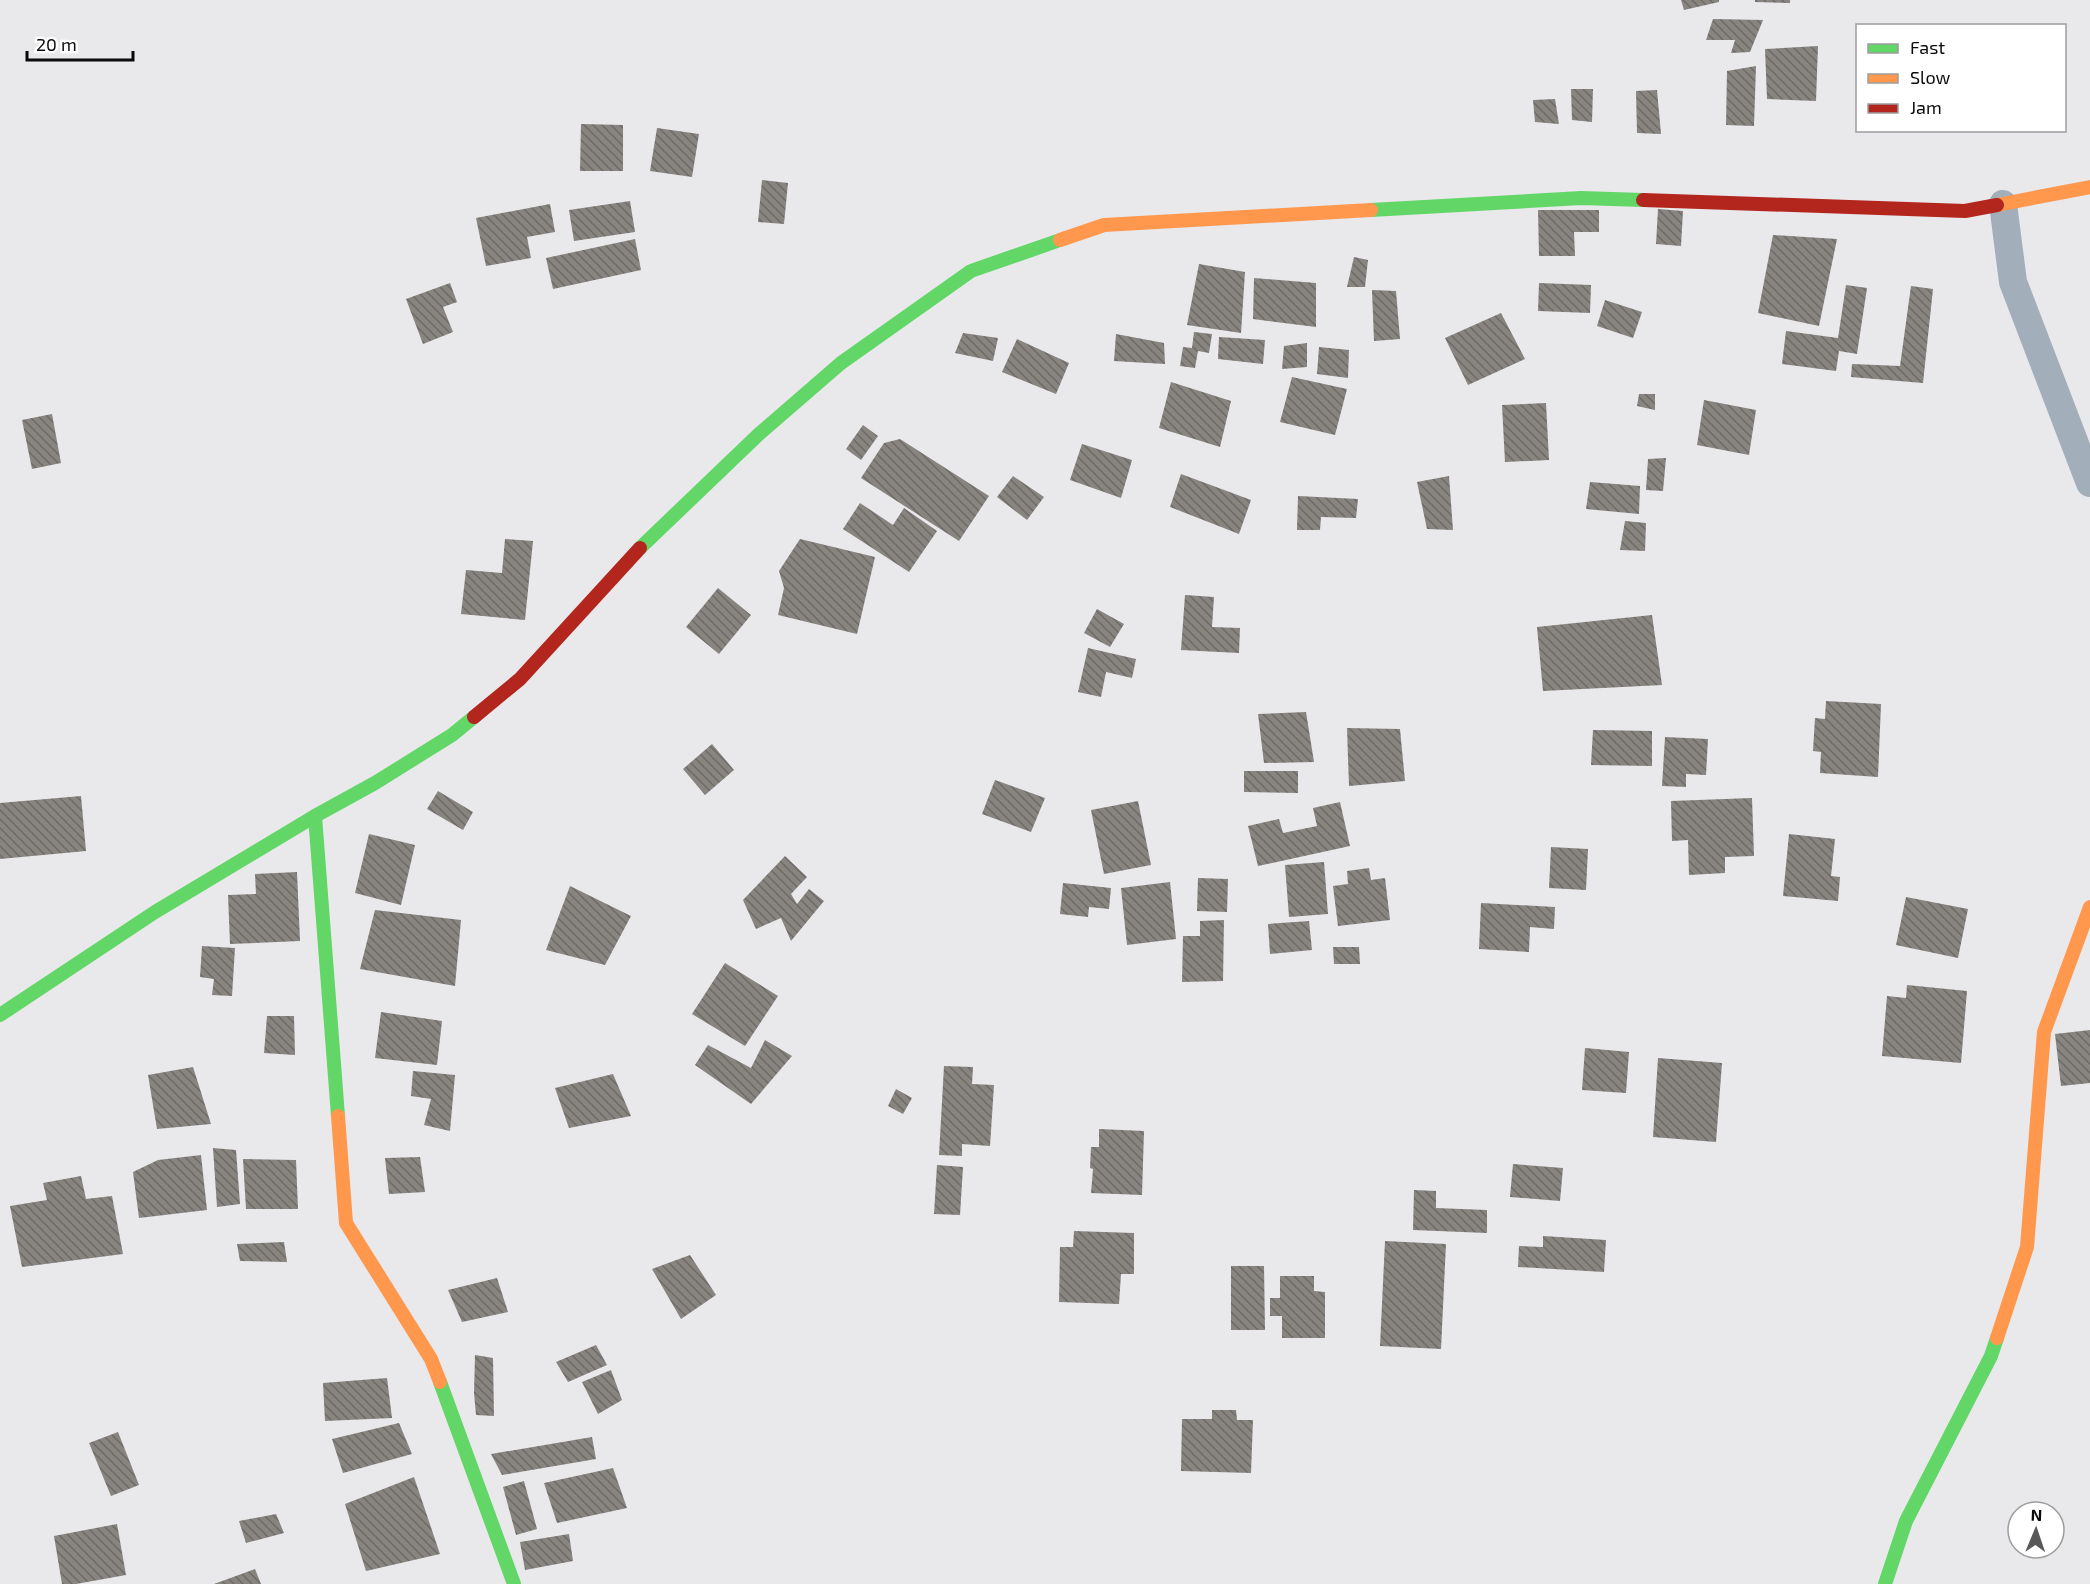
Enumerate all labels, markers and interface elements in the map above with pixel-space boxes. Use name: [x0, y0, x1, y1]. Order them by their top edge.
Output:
scale bar: [27, 24, 134, 62]
legend: [1856, 24, 2066, 132]
text: 20 m: [36, 33, 77, 55]
text: Fast: [1910, 36, 1945, 58]
text: Slow: [1910, 66, 1951, 88]
text: Jam: [1910, 96, 1942, 118]
north arrow: [2006, 1500, 2066, 1560]
text: N: [2030, 1505, 2043, 1524]

